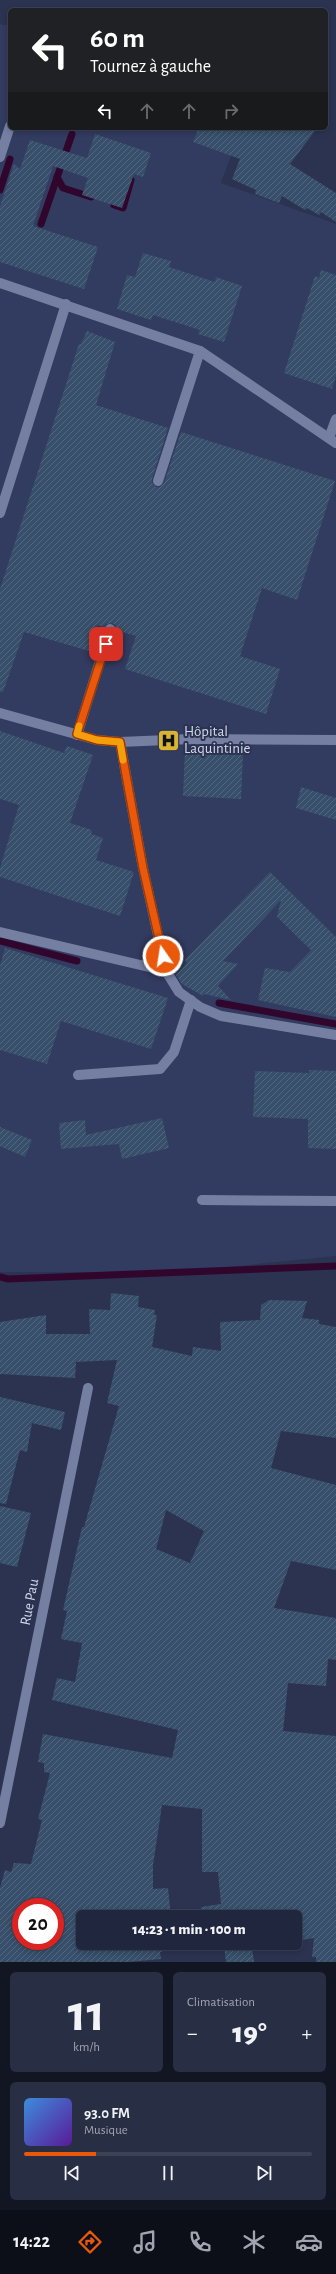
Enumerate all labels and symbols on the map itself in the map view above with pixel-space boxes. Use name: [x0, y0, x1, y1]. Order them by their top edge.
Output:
pin: [89, 627, 123, 661]
place label: Hôpital Laquintinie: [184, 724, 251, 756]
hospital icon: Hôpital Laquintinie: [155, 727, 181, 753]
position arrow: [142, 935, 184, 977]
street label: Rue Pau: [18, 1577, 41, 1627]
speed limit sign: 20: [12, 1898, 64, 1950]

